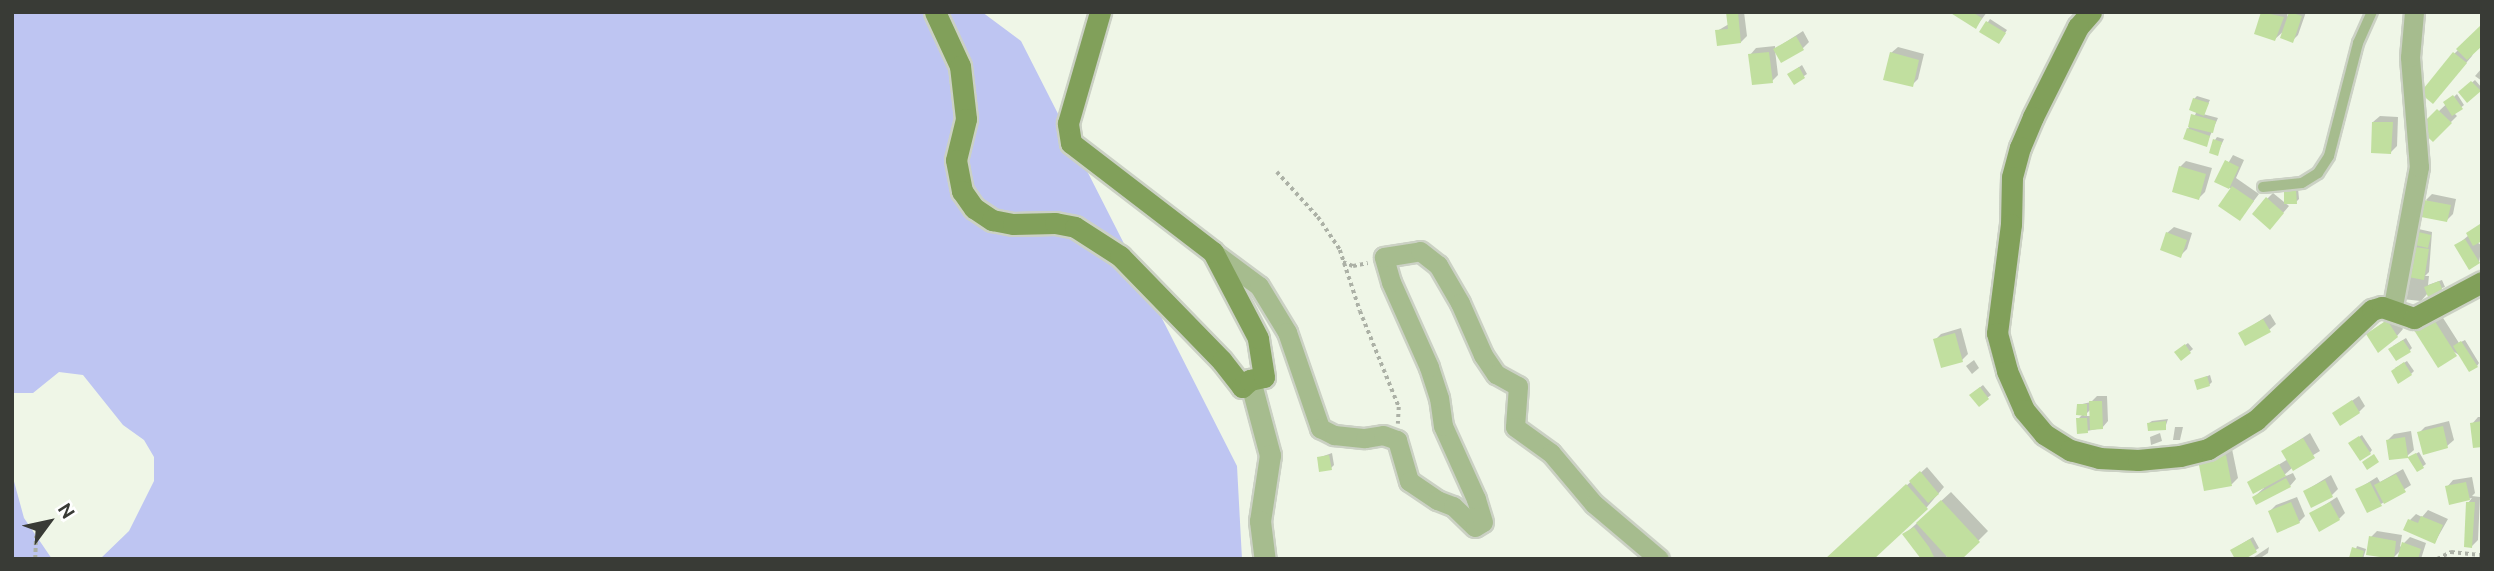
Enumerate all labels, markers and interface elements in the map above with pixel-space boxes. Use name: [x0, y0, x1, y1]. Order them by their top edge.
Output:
north arrow: [14, 487, 84, 557]
text: N: [54, 499, 80, 523]

